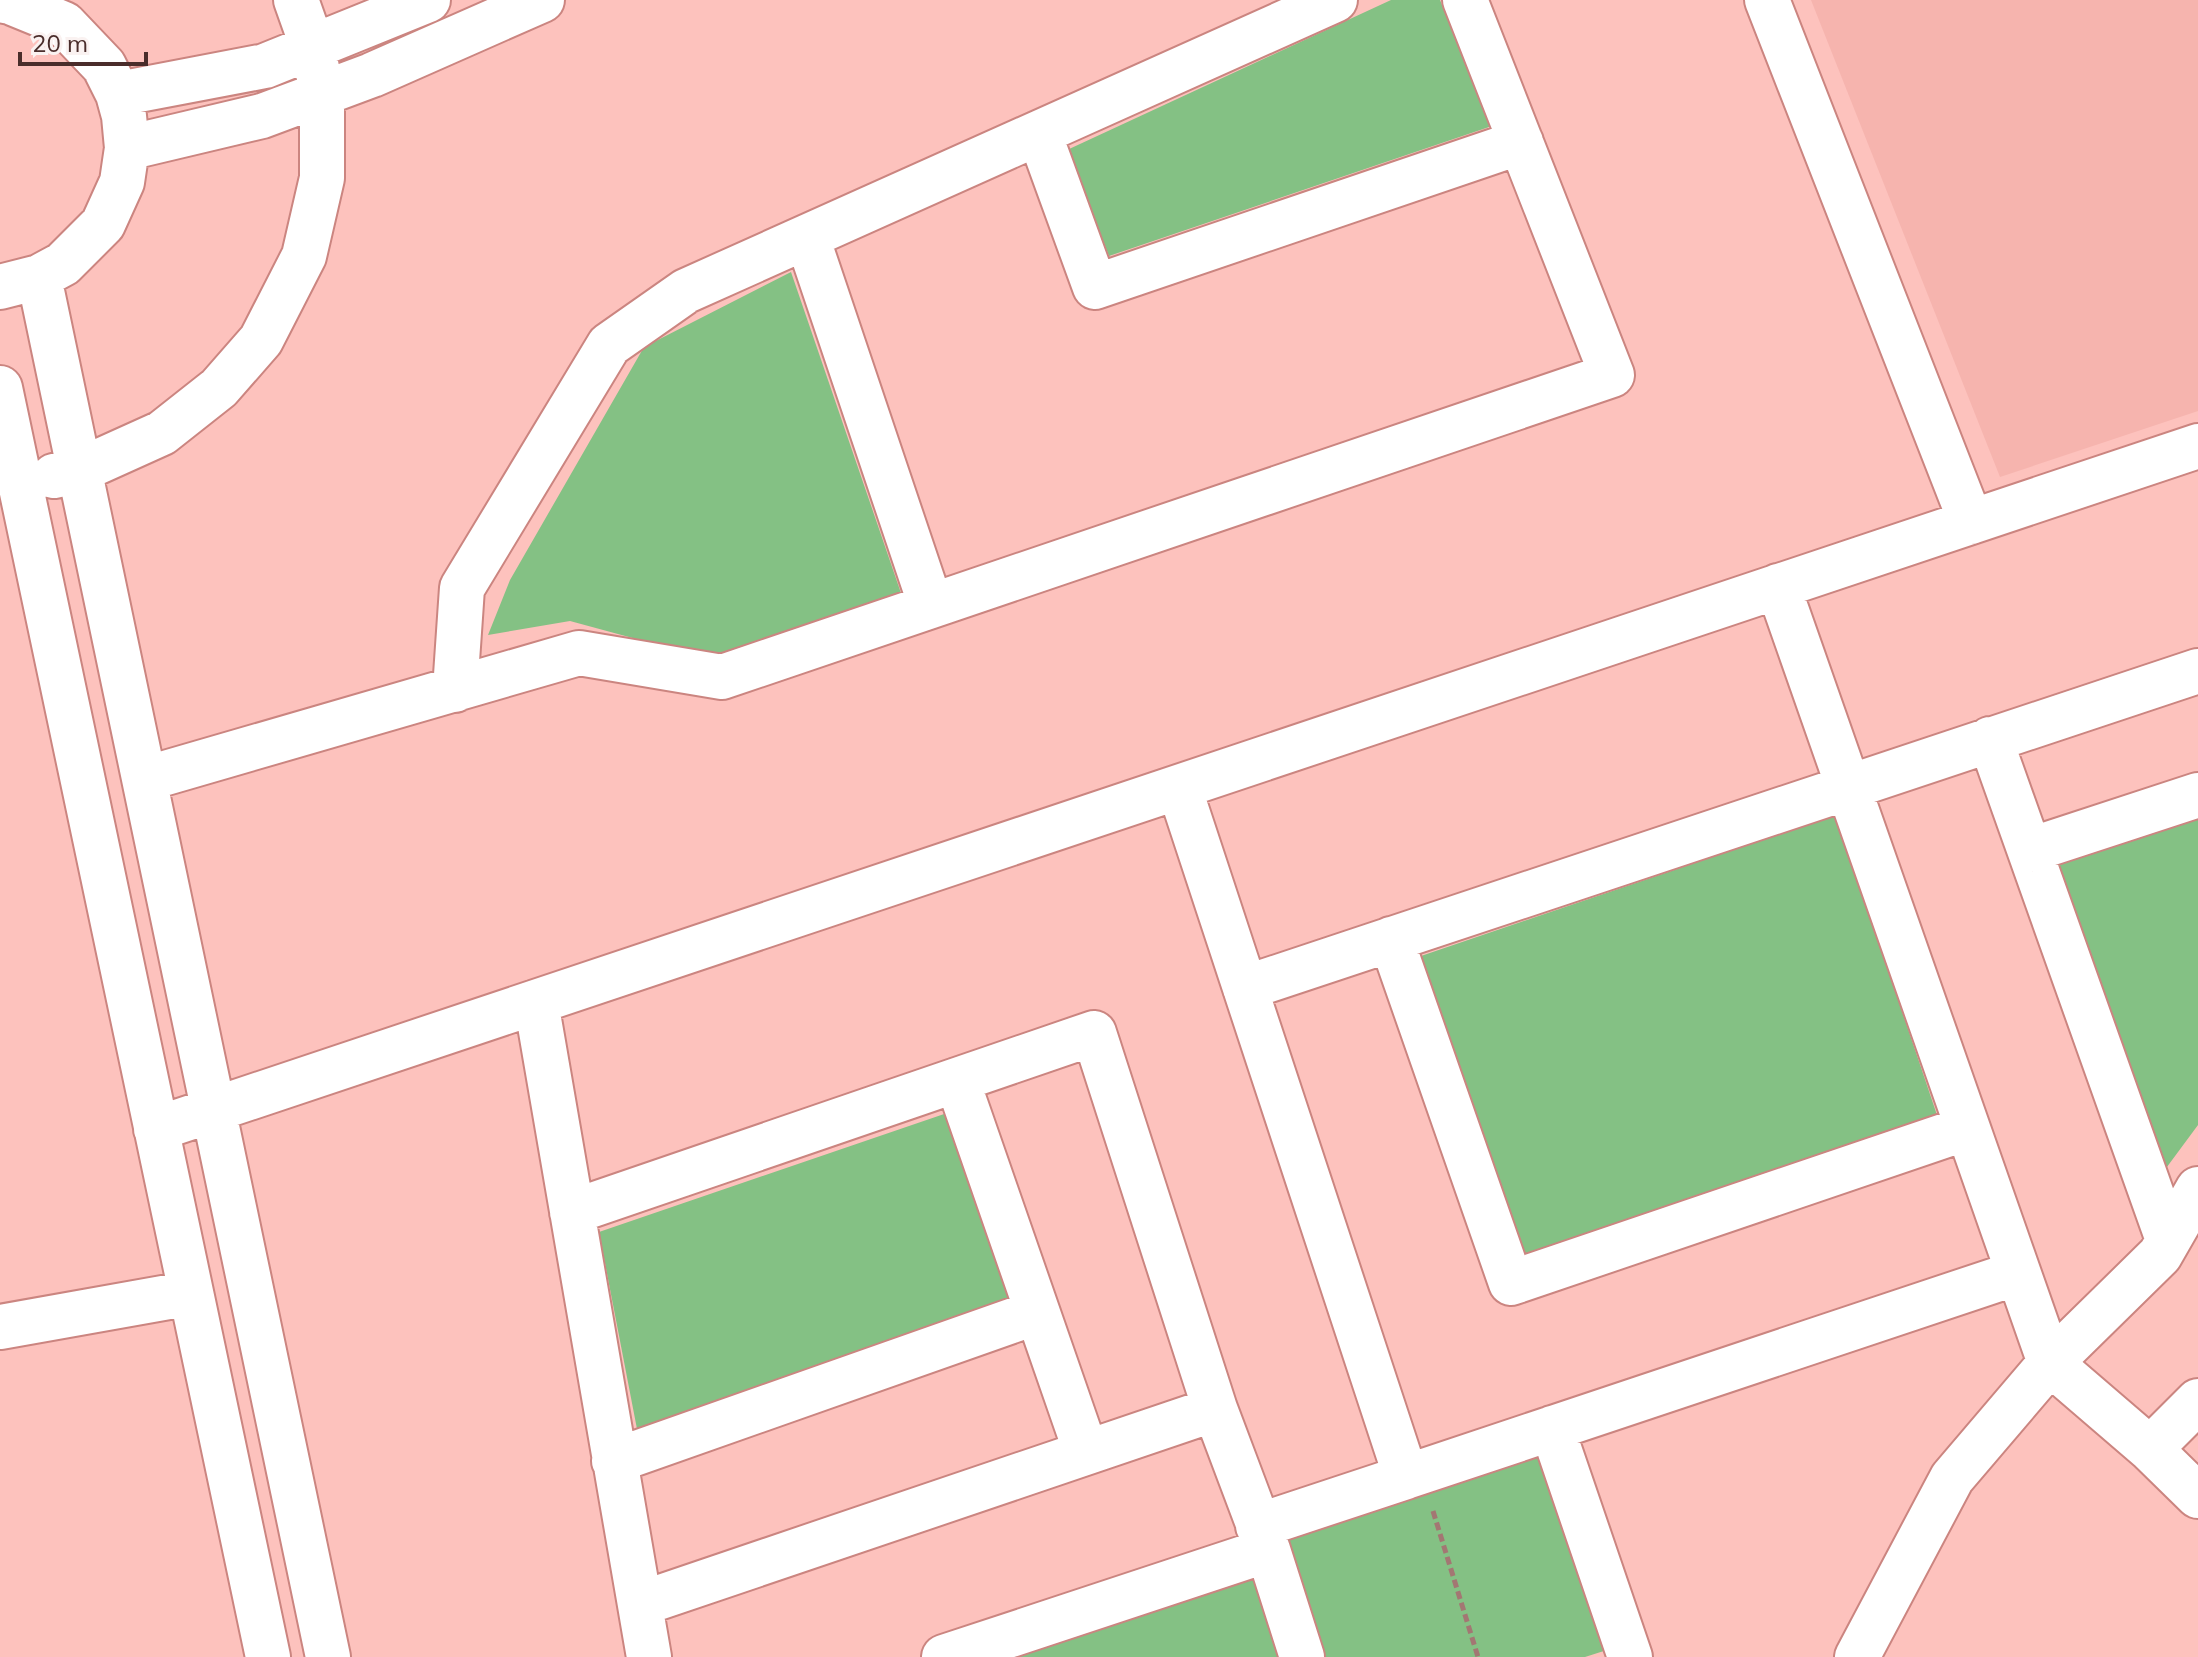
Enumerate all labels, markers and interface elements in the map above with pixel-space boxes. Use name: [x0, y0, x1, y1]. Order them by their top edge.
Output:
scale bar: [20, 16, 146, 66]
text: 20 m: [32, 28, 88, 58]

